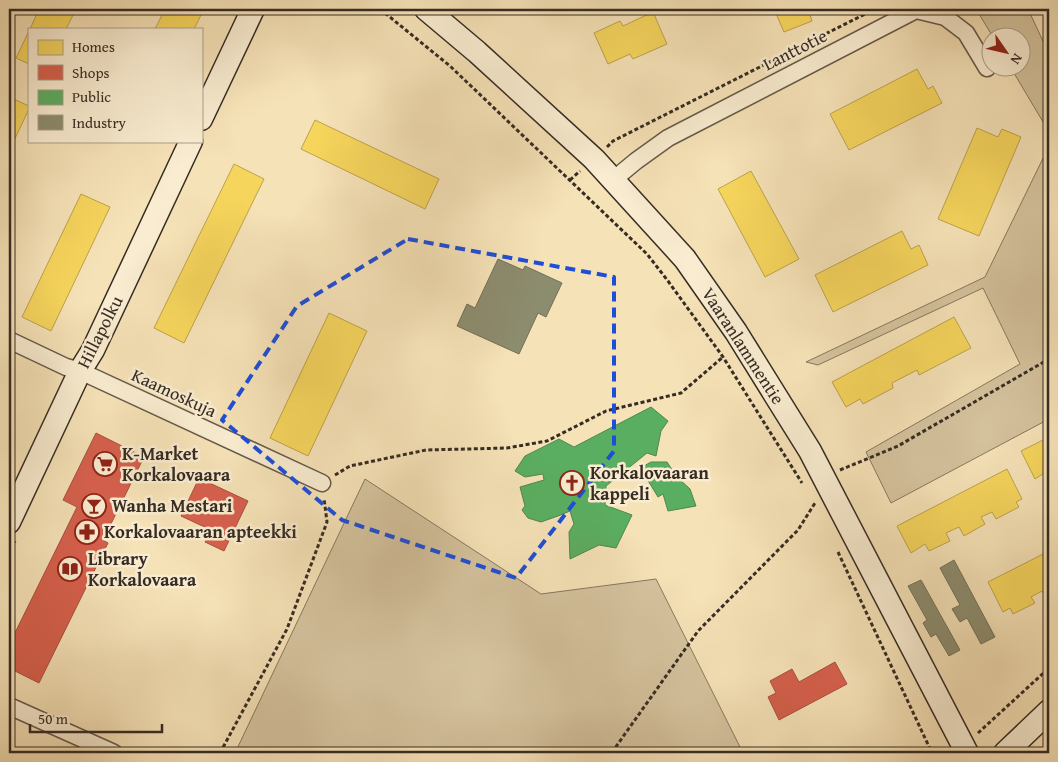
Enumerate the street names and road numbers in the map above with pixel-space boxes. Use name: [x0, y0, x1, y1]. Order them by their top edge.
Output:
street label: Lanttotie: [758, 22, 832, 77]
street label: Vaaranlammentie: [695, 282, 792, 410]
street label: Hillapolku: [70, 290, 130, 373]
street label: Kaamoskuja: [127, 361, 222, 424]

